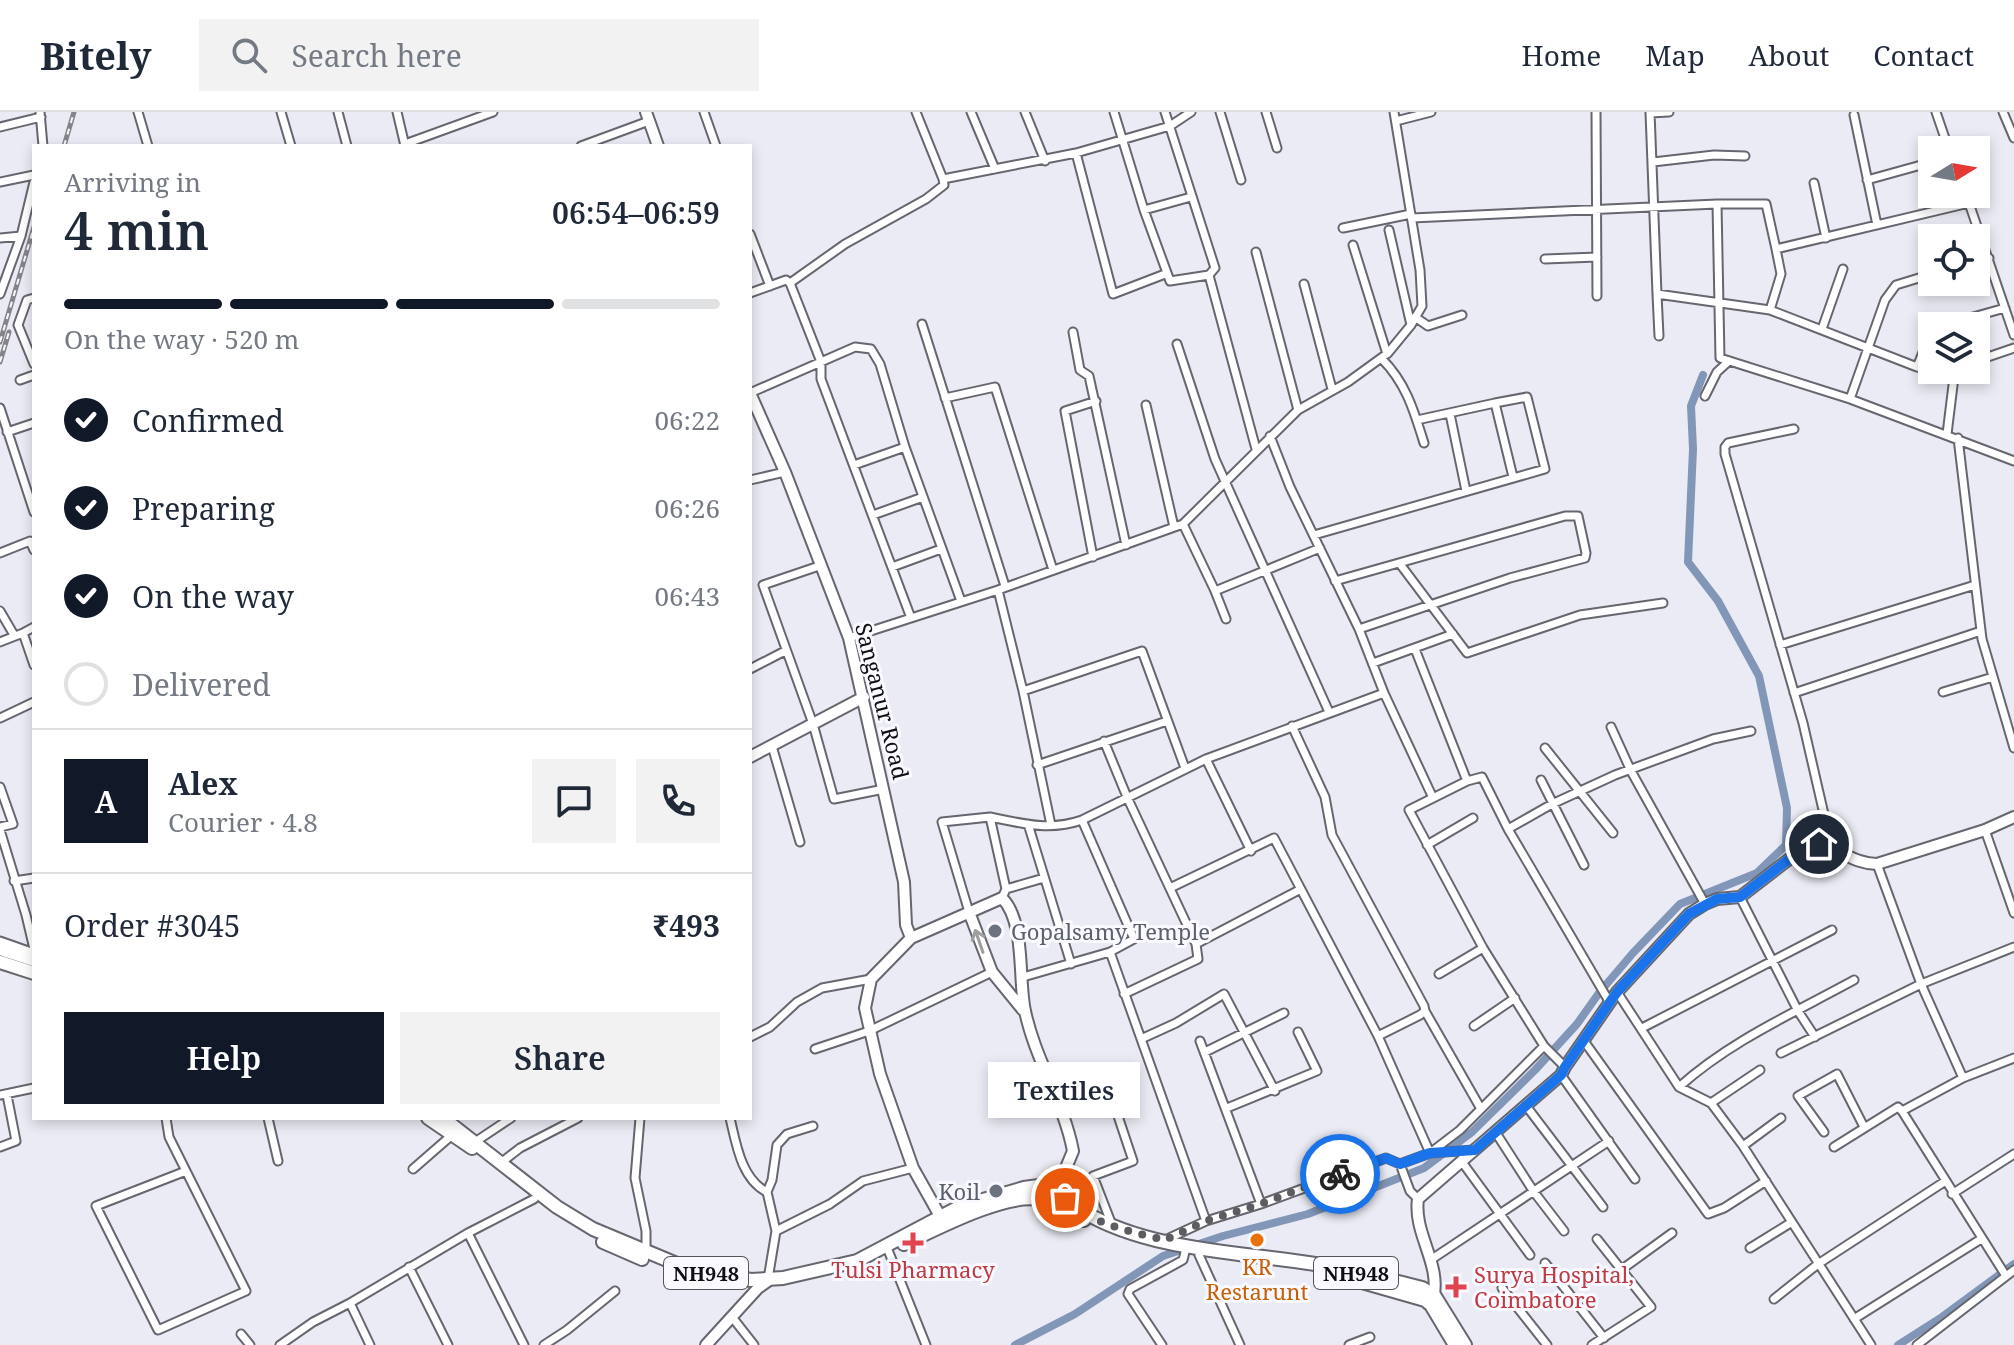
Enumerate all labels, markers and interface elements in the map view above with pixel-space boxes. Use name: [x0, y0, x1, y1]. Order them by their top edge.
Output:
search box: [199, 19, 759, 91]
text: Bitely: [40, 29, 151, 81]
icon: search: [227, 33, 271, 77]
text: Search here: [291, 35, 462, 76]
text: Home: [1522, 36, 1601, 74]
text: Map: [1645, 36, 1705, 74]
text: About: [1749, 36, 1829, 74]
text: Contact: [1873, 36, 1974, 74]
north arrow: [1918, 136, 1990, 208]
map controls: [1918, 136, 1990, 384]
text: Arriving in: [64, 164, 201, 200]
text: 06:54–06:59: [552, 192, 720, 233]
text: 4 min: [64, 194, 209, 265]
button: locate: [1918, 224, 1990, 296]
button: layers: [1918, 312, 1990, 384]
text: On the way · 520 m: [64, 321, 299, 357]
icon: check: [64, 398, 108, 442]
text: Confirmed: [132, 400, 284, 441]
text: 06:22: [654, 402, 720, 438]
icon: check: [64, 486, 108, 530]
text: Preparing: [132, 488, 275, 529]
text: 06:26: [654, 490, 720, 526]
icon: check: [64, 574, 108, 618]
text: On the way: [132, 576, 294, 617]
text: 06:43: [654, 578, 720, 614]
street label: Sanganur Road: [849, 620, 917, 783]
text: Delivered: [132, 664, 271, 705]
button: chat: [532, 759, 616, 843]
button: phone: [636, 759, 720, 843]
text: Alex: [168, 763, 238, 804]
text: A: [95, 781, 117, 822]
text: Courier · 4.8: [168, 804, 318, 840]
pin: [1785, 810, 1853, 878]
icon: home: [1797, 822, 1841, 866]
text: Order #3045: [64, 905, 241, 946]
text: ₹493: [652, 905, 720, 946]
place label: Gopalsamy Temple: [1011, 916, 1210, 946]
marker: Gopalsamy Temple: [986, 922, 1004, 940]
one-way arrow: [970, 929, 985, 954]
button: Help: [64, 1012, 384, 1104]
button: Share: [400, 1012, 720, 1104]
callout: Textiles: [989, 1062, 1141, 1118]
text: Textiles: [1014, 1072, 1114, 1108]
courier: [1300, 1134, 1380, 1214]
icon: bike: [1318, 1152, 1362, 1196]
pin: [1031, 1164, 1099, 1232]
place label: Koil: [938, 1176, 980, 1206]
icon: bag: [1043, 1176, 1087, 1220]
marker: Koil: [987, 1182, 1005, 1200]
marker: KR Restarunt: [1248, 1231, 1266, 1249]
marker: Tulsi Pharmacy: [904, 1234, 922, 1252]
place label: KR Restarunt: [1206, 1251, 1309, 1306]
place label: Tulsi Pharmacy: [831, 1254, 995, 1284]
road number: NH948: [664, 1257, 748, 1289]
road number: NH948: [1314, 1257, 1398, 1289]
place label: Surya Hospital, Coimbatore: [1474, 1259, 1634, 1314]
marker: Surya Hospital, Coimbatore: [1445, 1276, 1467, 1298]

